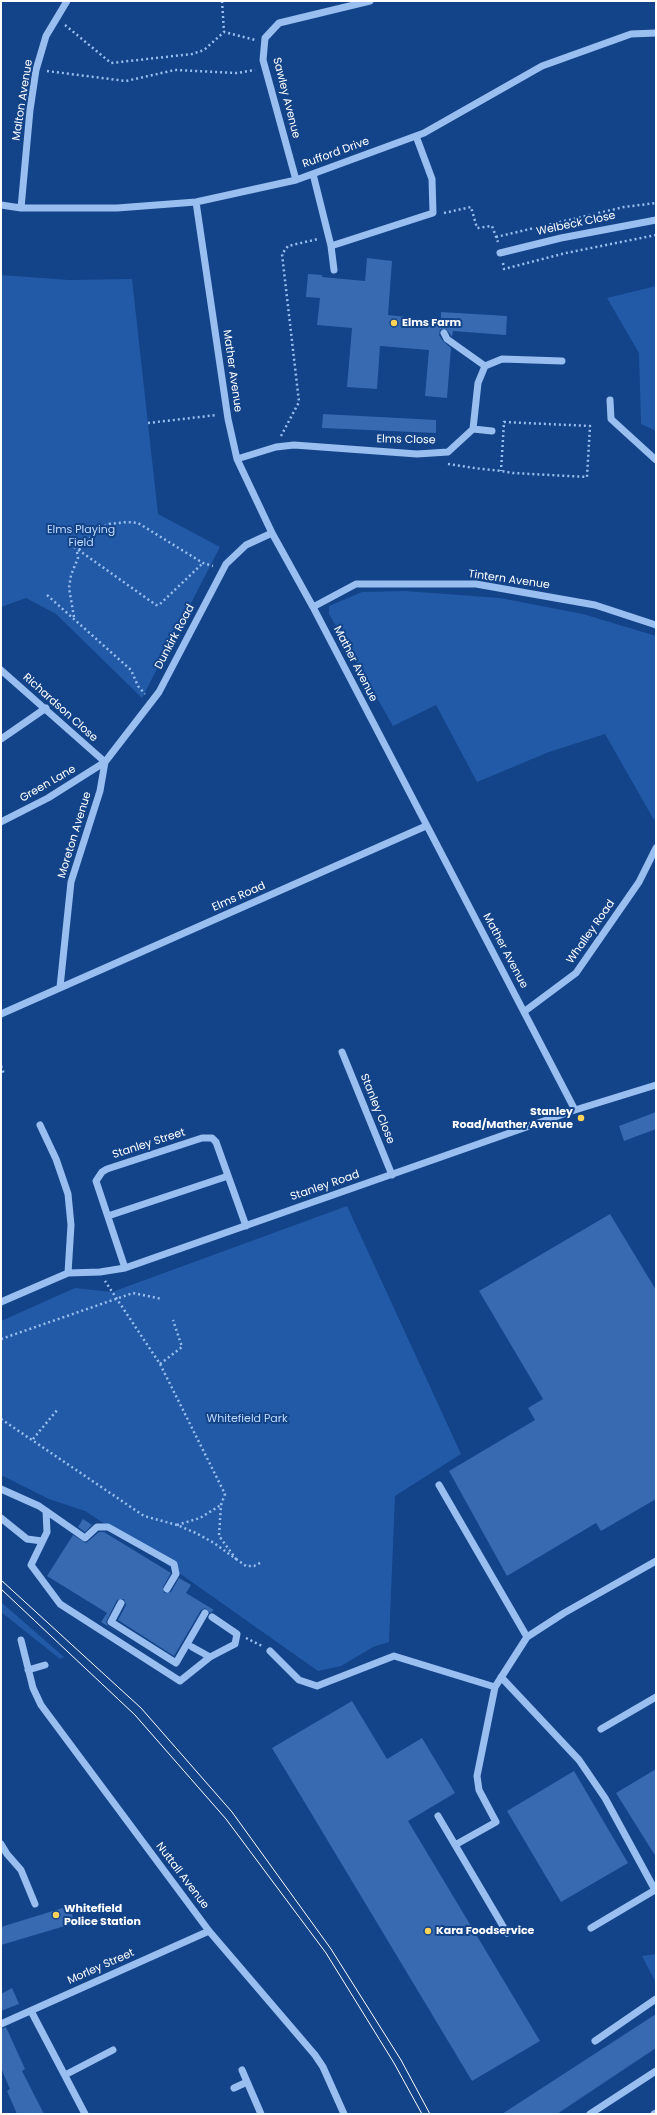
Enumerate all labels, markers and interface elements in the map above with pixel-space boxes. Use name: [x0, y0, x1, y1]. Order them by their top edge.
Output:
street label: Sawley Avenue: [270, 56, 302, 140]
street label: Malton Avenue: [10, 59, 36, 141]
street label: Rufford Drive: [301, 135, 371, 171]
street label: Welbeck Close: [535, 209, 617, 239]
place label: Elms Farm: [402, 316, 461, 330]
marker: Elms Farm: [389, 318, 399, 328]
street label: Mather Avenue: [220, 329, 244, 413]
street label: Elms Close: [376, 433, 436, 447]
park label: Elms Playing Field: [47, 523, 115, 549]
street label: Tintern Avenue: [468, 568, 550, 592]
street label: Dunkirk Road: [152, 602, 198, 672]
street label: Mather Avenue: [330, 624, 380, 704]
street label: Richardson Close: [20, 671, 100, 745]
street label: Green Lane: [18, 763, 78, 805]
street label: Moreton Avenue: [56, 790, 94, 880]
street label: Elms Road: [210, 879, 268, 915]
street label: Whalley Road: [564, 897, 618, 967]
street label: Mather Avenue: [480, 911, 530, 991]
street label: Stanley Close: [357, 1072, 397, 1146]
place label: Stanley Road/Mather Avenue: [452, 1105, 573, 1131]
marker: Stanley Road/Mather Avenue: [576, 1113, 586, 1123]
street label: Stanley Street: [111, 1126, 187, 1162]
street label: Stanley Road: [289, 1168, 361, 1204]
park label: Whitefield Park: [206, 1412, 288, 1426]
street label: Nuttall Avenue: [153, 1840, 211, 1912]
place label: Whitefield Police Station: [64, 1902, 141, 1928]
marker: Whitefield Police Station: [51, 1910, 61, 1920]
place label: Kara Foodservice: [436, 1924, 534, 1938]
marker: Kara Foodservice: [423, 1926, 433, 1936]
street label: Morley Street: [66, 1946, 136, 1988]

